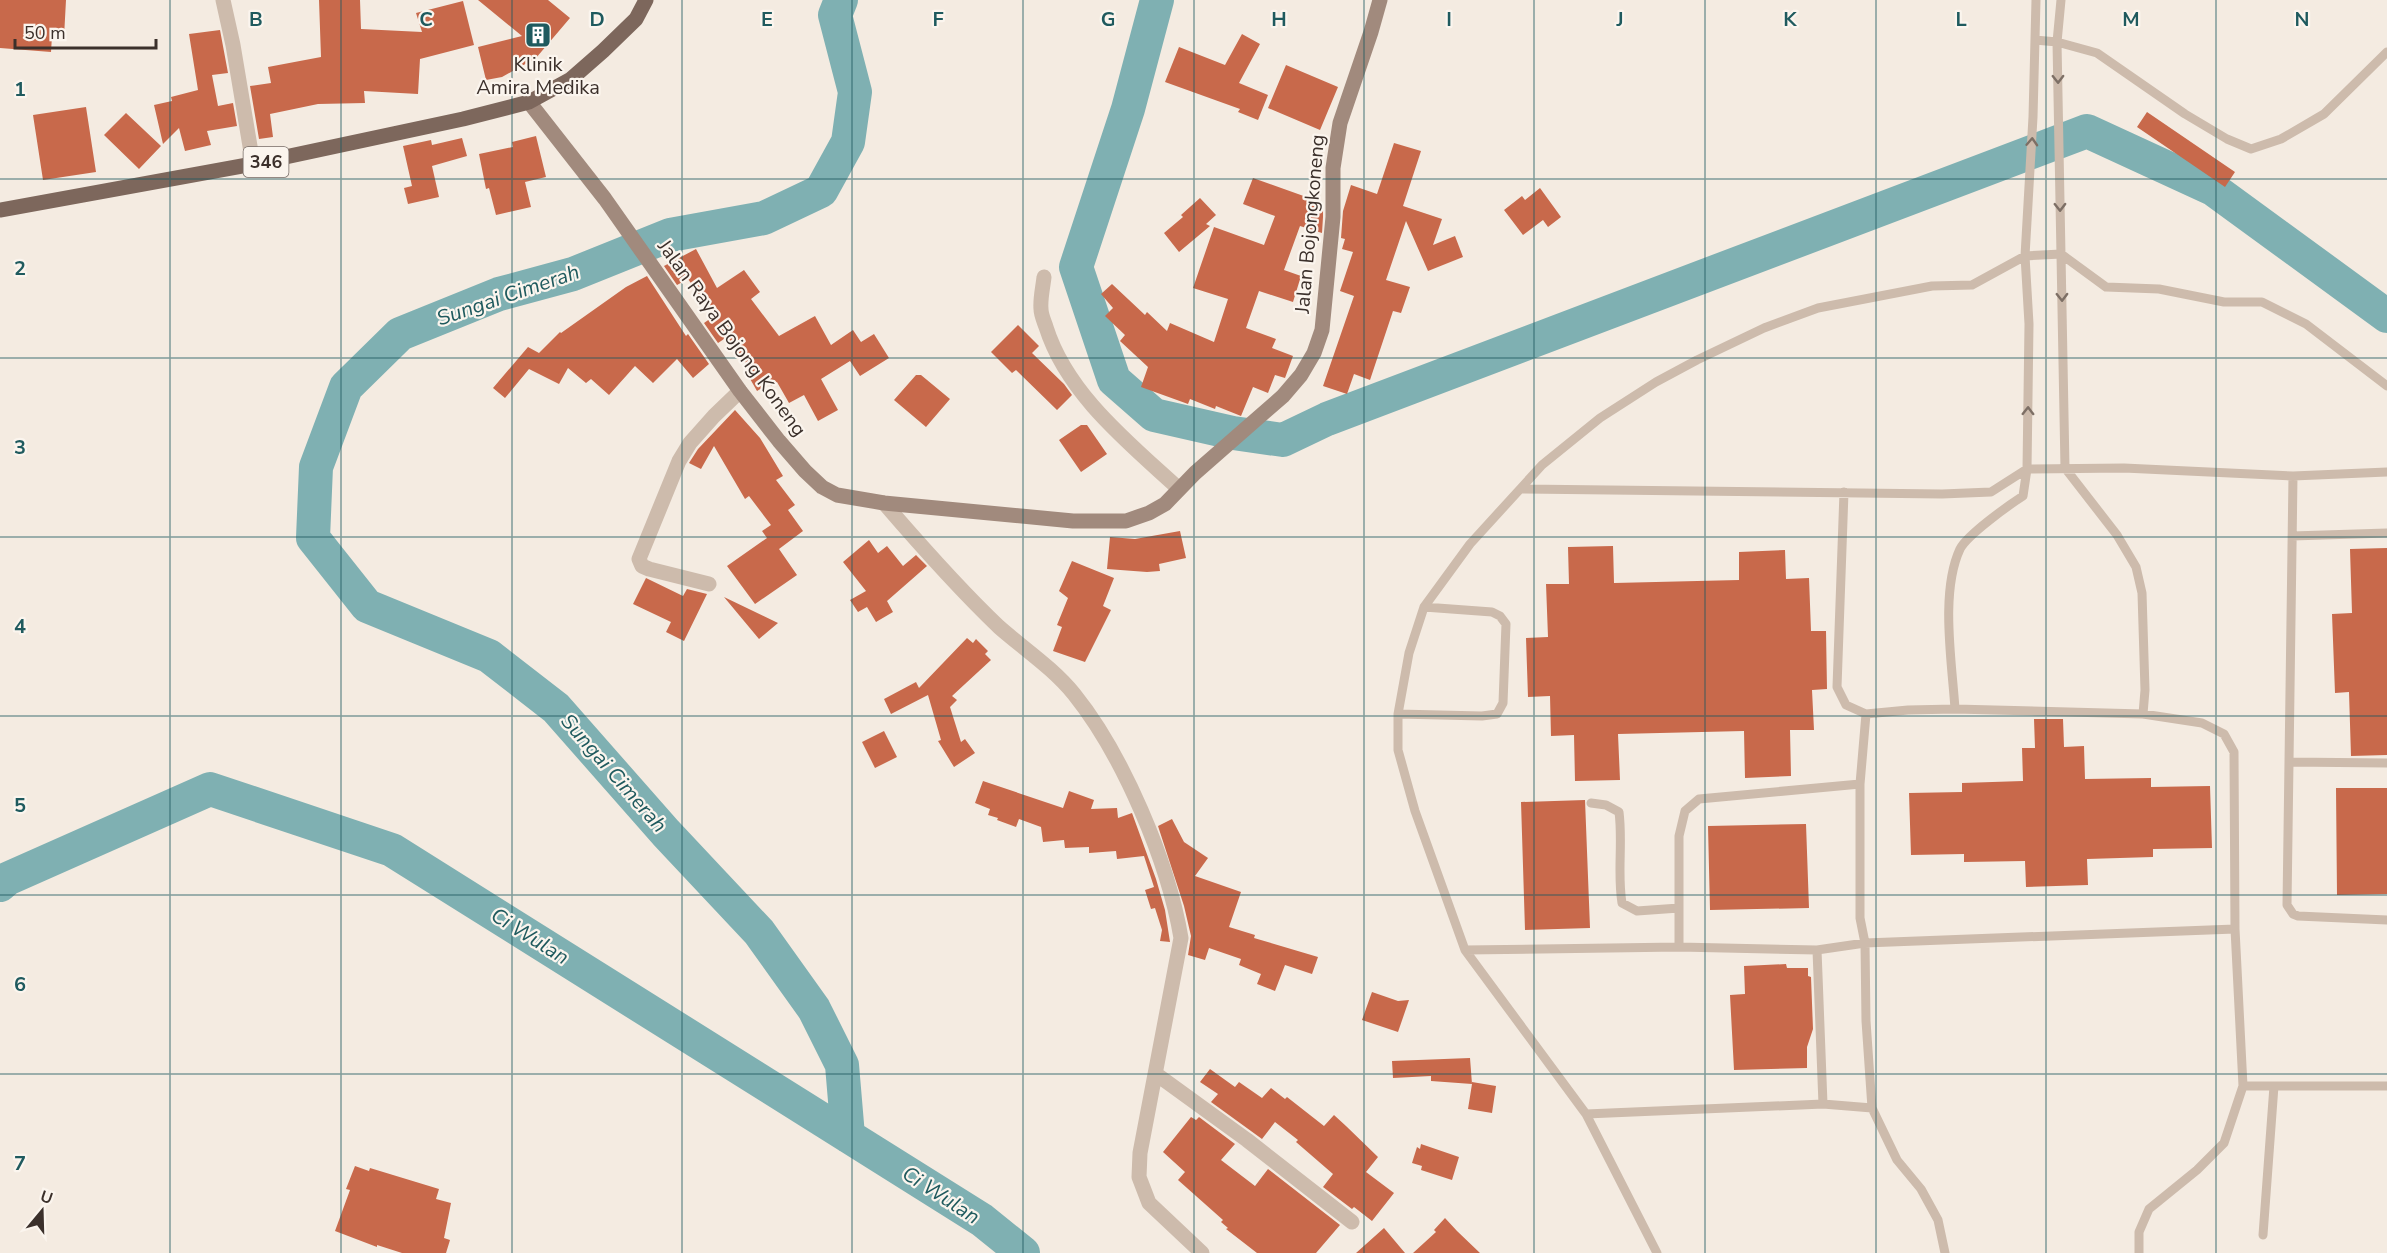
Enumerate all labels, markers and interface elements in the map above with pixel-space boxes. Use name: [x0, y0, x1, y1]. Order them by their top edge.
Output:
text: B: [249, 6, 263, 33]
text: C: [419, 6, 433, 33]
text: D: [589, 6, 605, 33]
text: E: [761, 6, 773, 33]
text: F: [932, 6, 944, 33]
text: G: [1101, 6, 1115, 33]
text: H: [1271, 6, 1287, 33]
text: I: [1446, 6, 1452, 33]
text: J: [1615, 6, 1624, 33]
text: K: [1783, 6, 1797, 33]
text: L: [1955, 6, 1967, 33]
text: M: [2122, 6, 2140, 33]
text: N: [2295, 6, 2309, 33]
scale bar: [15, 12, 156, 50]
building icon: Klinik Amira Medika: [523, 20, 553, 50]
text: 50 m: [24, 21, 66, 45]
place label: Klinik Amira Medika: [476, 51, 600, 101]
one-way arrow: [2052, 75, 2064, 84]
text: 1: [14, 76, 26, 103]
street label: Jalan Bojongkoneng: [1289, 133, 1331, 316]
one-way arrow: [2025, 137, 2038, 146]
road number: 346: [244, 147, 288, 177]
one-way arrow: [2054, 203, 2066, 212]
street label: Jalan Raya Bojong Koneng: [651, 233, 813, 442]
text: 2: [14, 255, 26, 282]
water label: Sungai Cimerah: [433, 258, 583, 332]
one-way arrow: [2056, 292, 2069, 301]
one-way arrow: [2022, 406, 2034, 415]
text: 3: [14, 434, 26, 461]
text: 4: [14, 613, 26, 640]
water label: Sungai Cimerah: [555, 708, 673, 838]
text: 5: [14, 792, 26, 819]
water label: Ci Wulan: [485, 901, 575, 971]
text: 6: [14, 971, 26, 998]
text: 7: [14, 1150, 26, 1177]
water label: Ci Wulan: [897, 1159, 985, 1231]
north arrow: [12, 1181, 72, 1241]
text: U: [37, 1185, 56, 1210]

